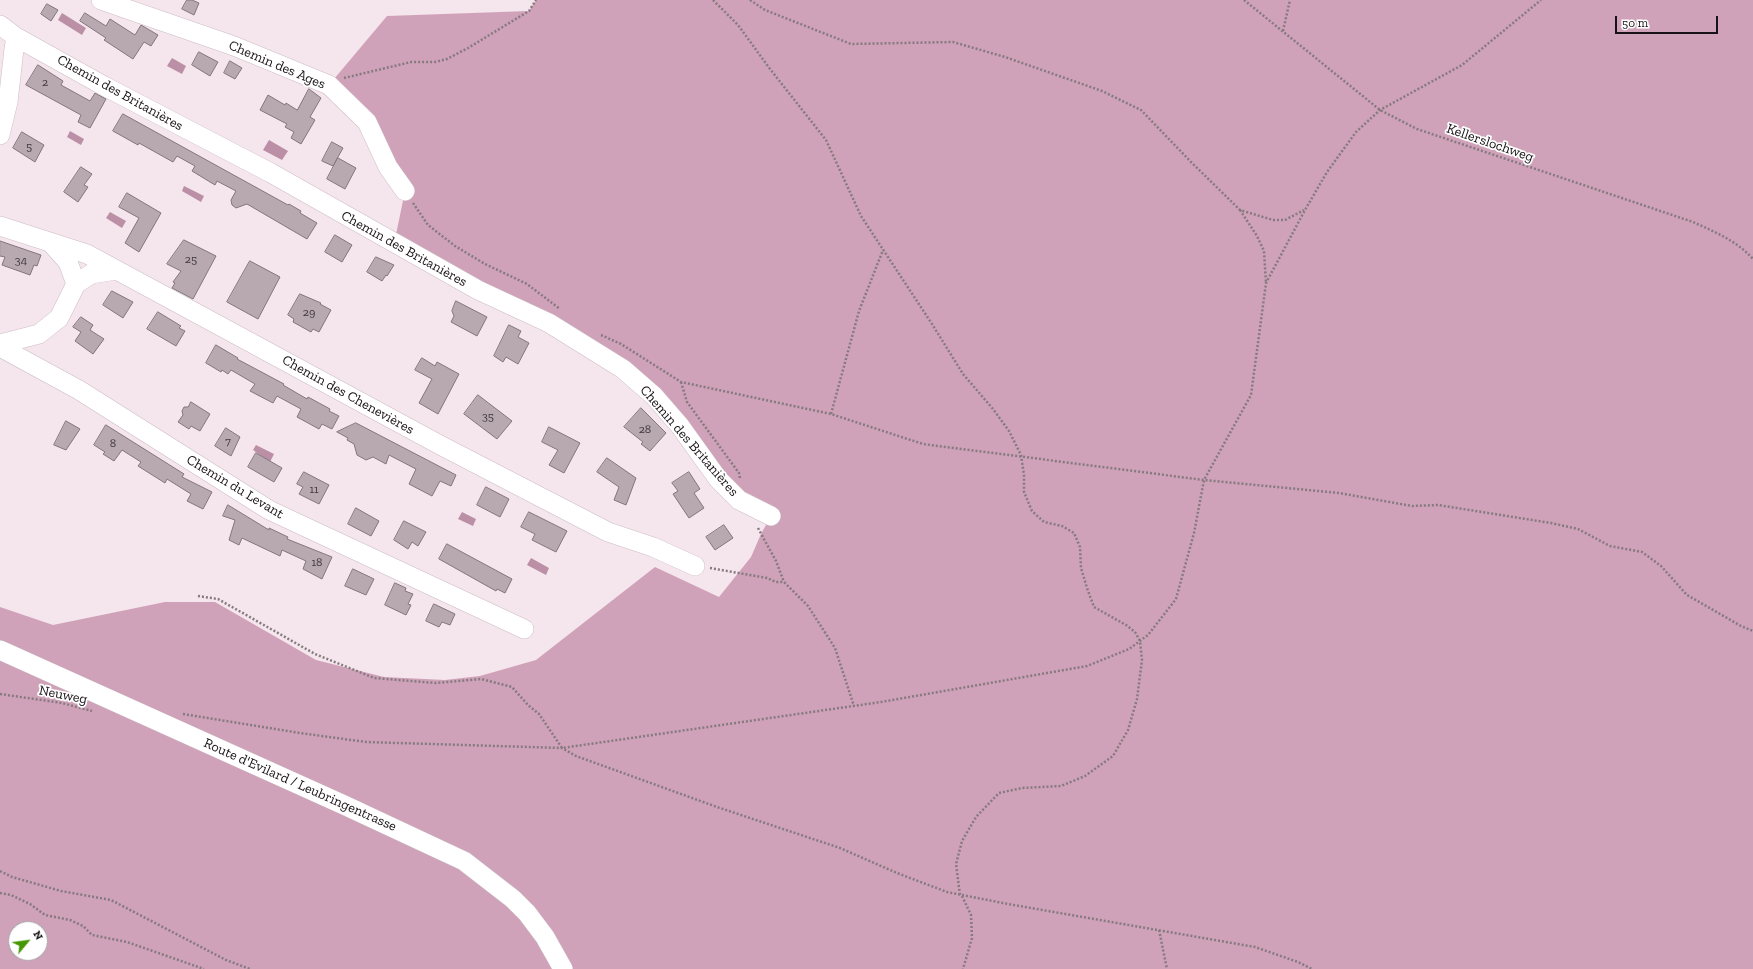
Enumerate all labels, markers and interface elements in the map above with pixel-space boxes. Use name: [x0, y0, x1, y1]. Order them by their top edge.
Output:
scale bar: [1617, 8, 1720, 34]
text: 50 m: [1622, 16, 1648, 30]
street label: Chemin des Ages: [226, 37, 328, 93]
street label: Chemin des Britanières: [54, 51, 186, 135]
house number: 2: [42, 76, 48, 90]
street label: Kellerslochweg: [1444, 120, 1536, 166]
house number: 5: [26, 140, 32, 154]
street label: Chemin des Britanières: [338, 207, 470, 291]
house number: 25: [185, 253, 197, 267]
house number: 34: [15, 254, 27, 268]
house number: 29: [303, 306, 315, 320]
street label: Chemin des Chenevières: [279, 352, 417, 438]
street label: Chemin des Britanières: [636, 382, 742, 500]
house number: 35: [482, 410, 494, 424]
house number: 28: [639, 423, 651, 437]
house number: 7: [225, 435, 231, 449]
house number: 8: [110, 437, 116, 451]
street label: Chemin du Levant: [183, 451, 287, 523]
house number: 11: [309, 483, 319, 497]
house number: 18: [311, 556, 323, 570]
street label: Neuweg: [37, 682, 89, 708]
street label: Route d'Evilard / Leubringentrasse: [201, 735, 399, 835]
north arrow: [8, 921, 48, 961]
text: N: [30, 929, 46, 942]

